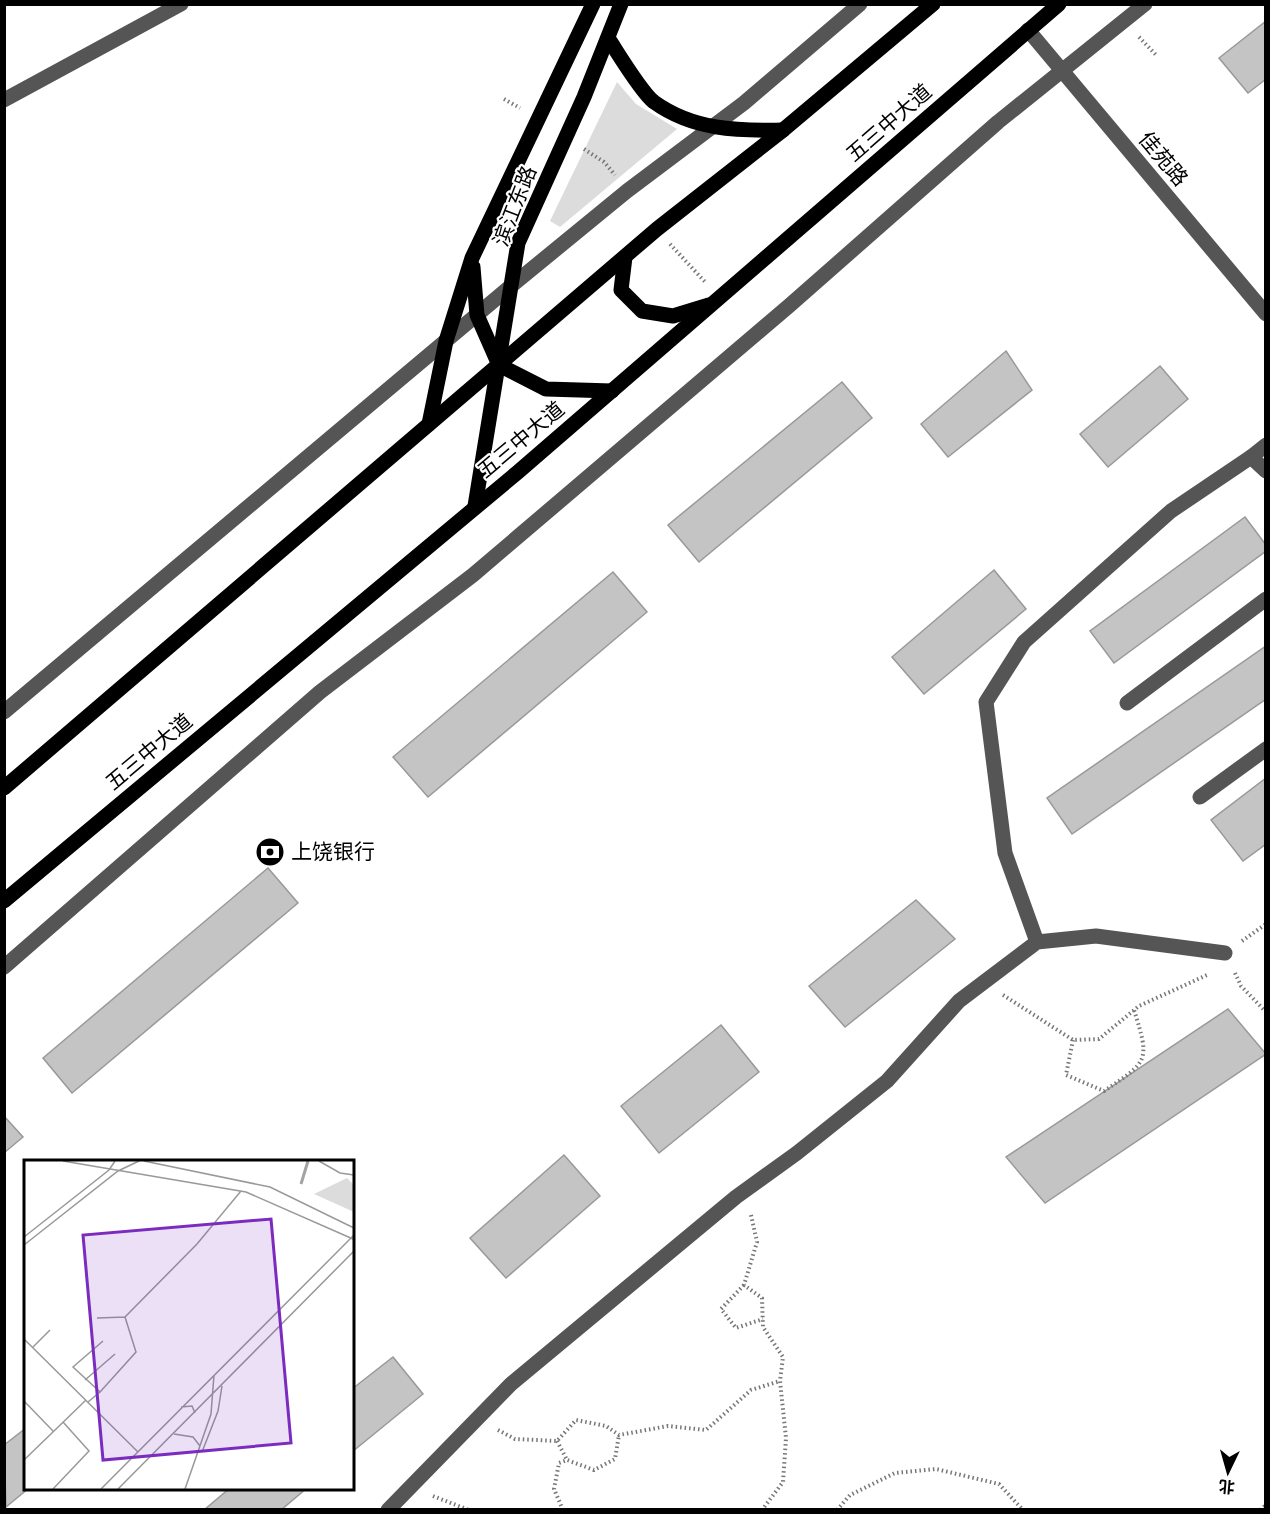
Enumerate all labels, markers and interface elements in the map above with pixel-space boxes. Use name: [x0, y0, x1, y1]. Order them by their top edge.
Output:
street label: 五三中大道: [842, 80, 936, 166]
street label: 佳苑路: [1134, 127, 1192, 190]
street label: 滨江东路: [489, 162, 540, 249]
street label: 五三中大道: [473, 397, 568, 482]
street label: 五三中大道: [101, 709, 196, 794]
bank icon: 上饶银行: [254, 836, 286, 868]
place label: 上饶银行: [291, 840, 375, 863]
inset map: [24, 1160, 354, 1490]
north arrow: [1198, 1442, 1258, 1502]
text: 北: [1218, 1477, 1235, 1496]

